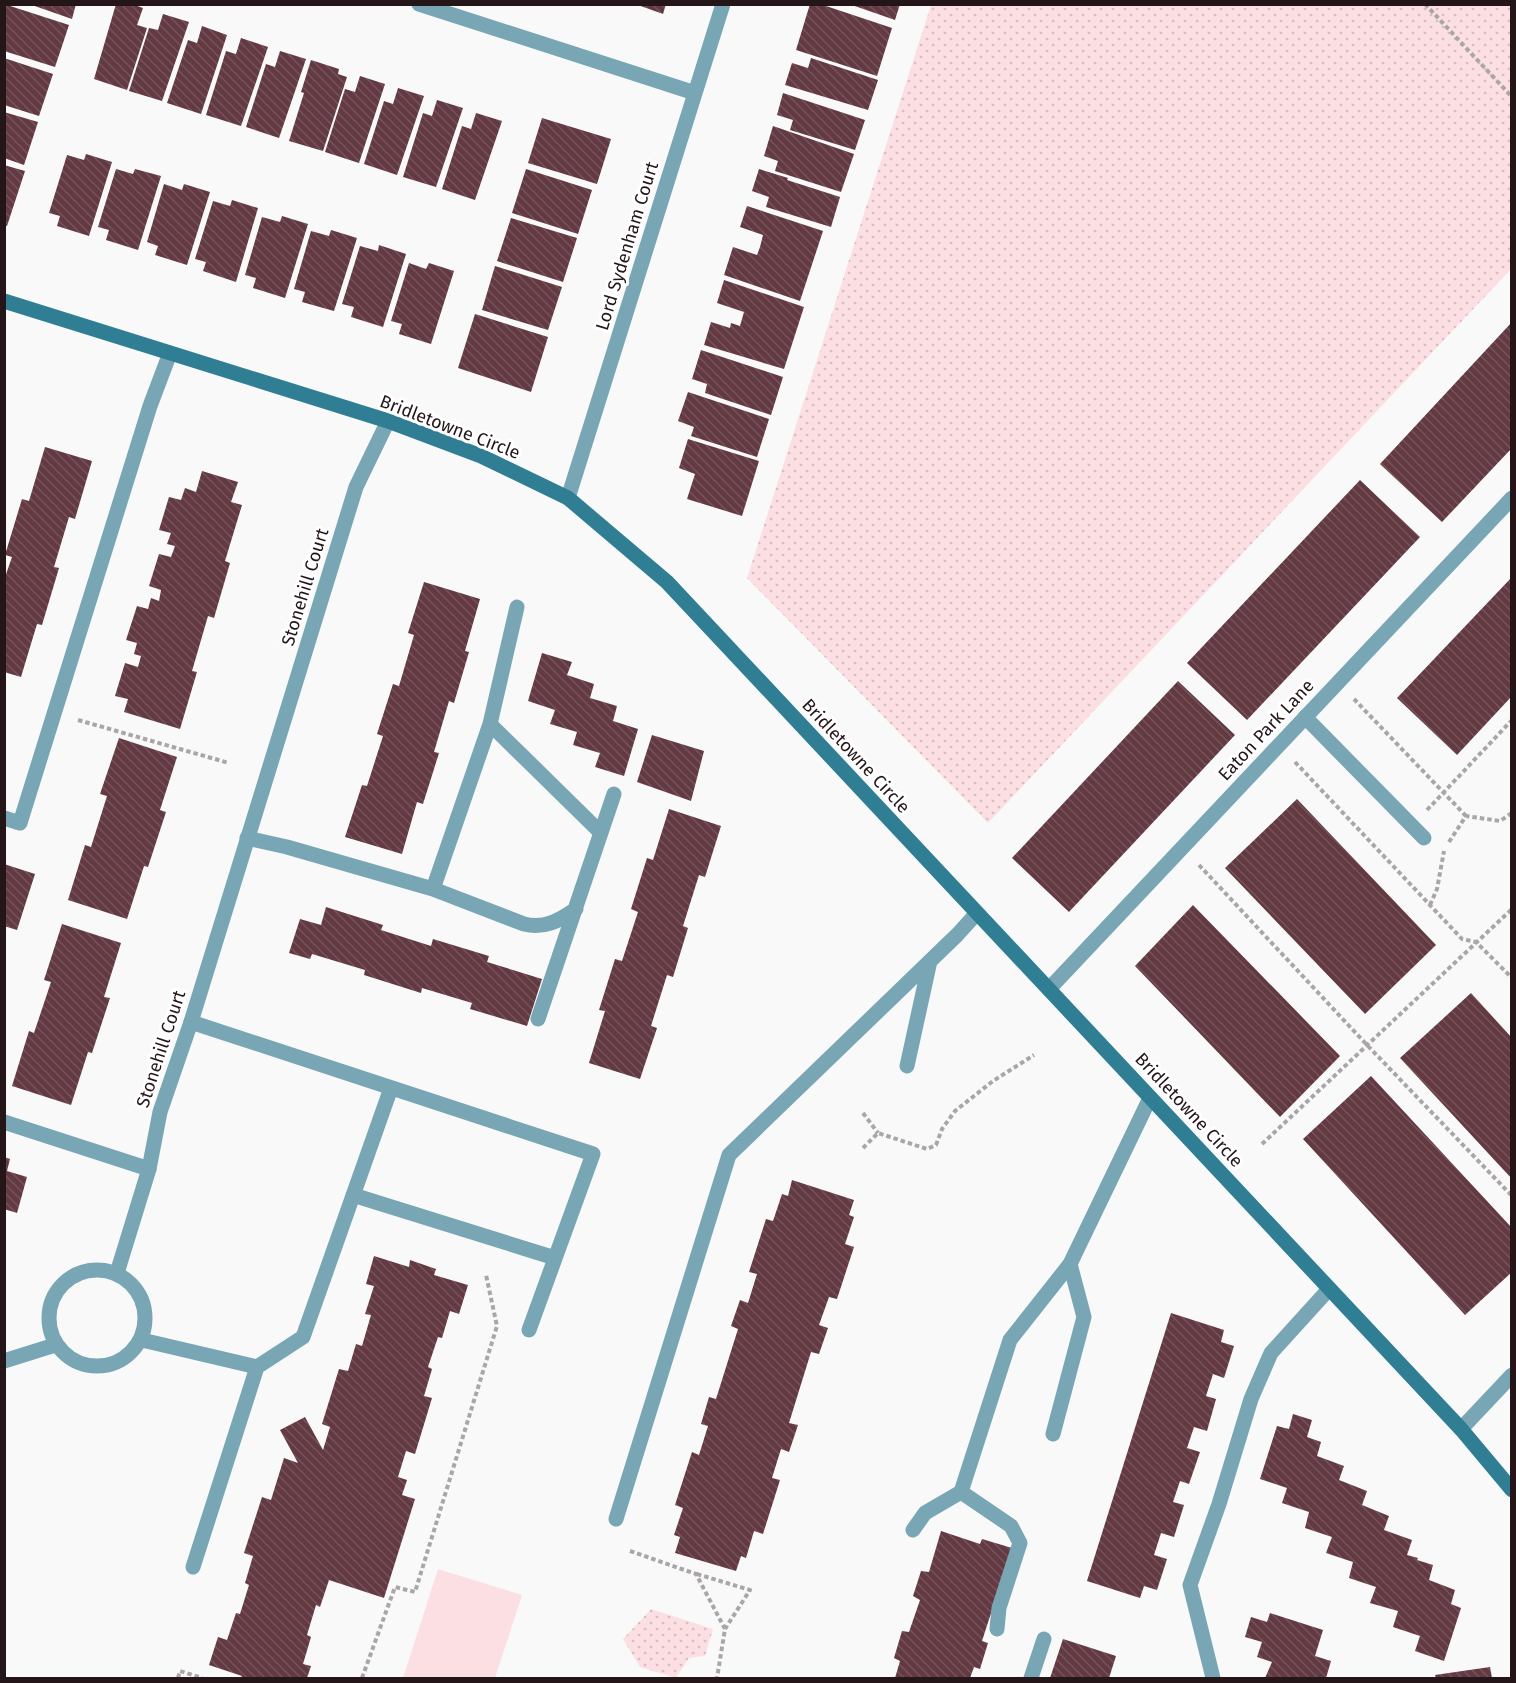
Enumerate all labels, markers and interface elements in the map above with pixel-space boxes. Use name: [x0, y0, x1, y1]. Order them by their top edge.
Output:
street label: Lord Sydenham Court: [591, 159, 663, 333]
street label: Bridletowne Circle: [377, 390, 523, 464]
street label: Stonehill Court: [277, 525, 333, 649]
street label: Eaton Park Lane: [1213, 675, 1319, 785]
street label: Bridletowne Circle: [797, 694, 915, 818]
street label: Stonehill Court: [132, 987, 190, 1110]
street label: Bridletowne Circle: [1130, 1048, 1248, 1172]

